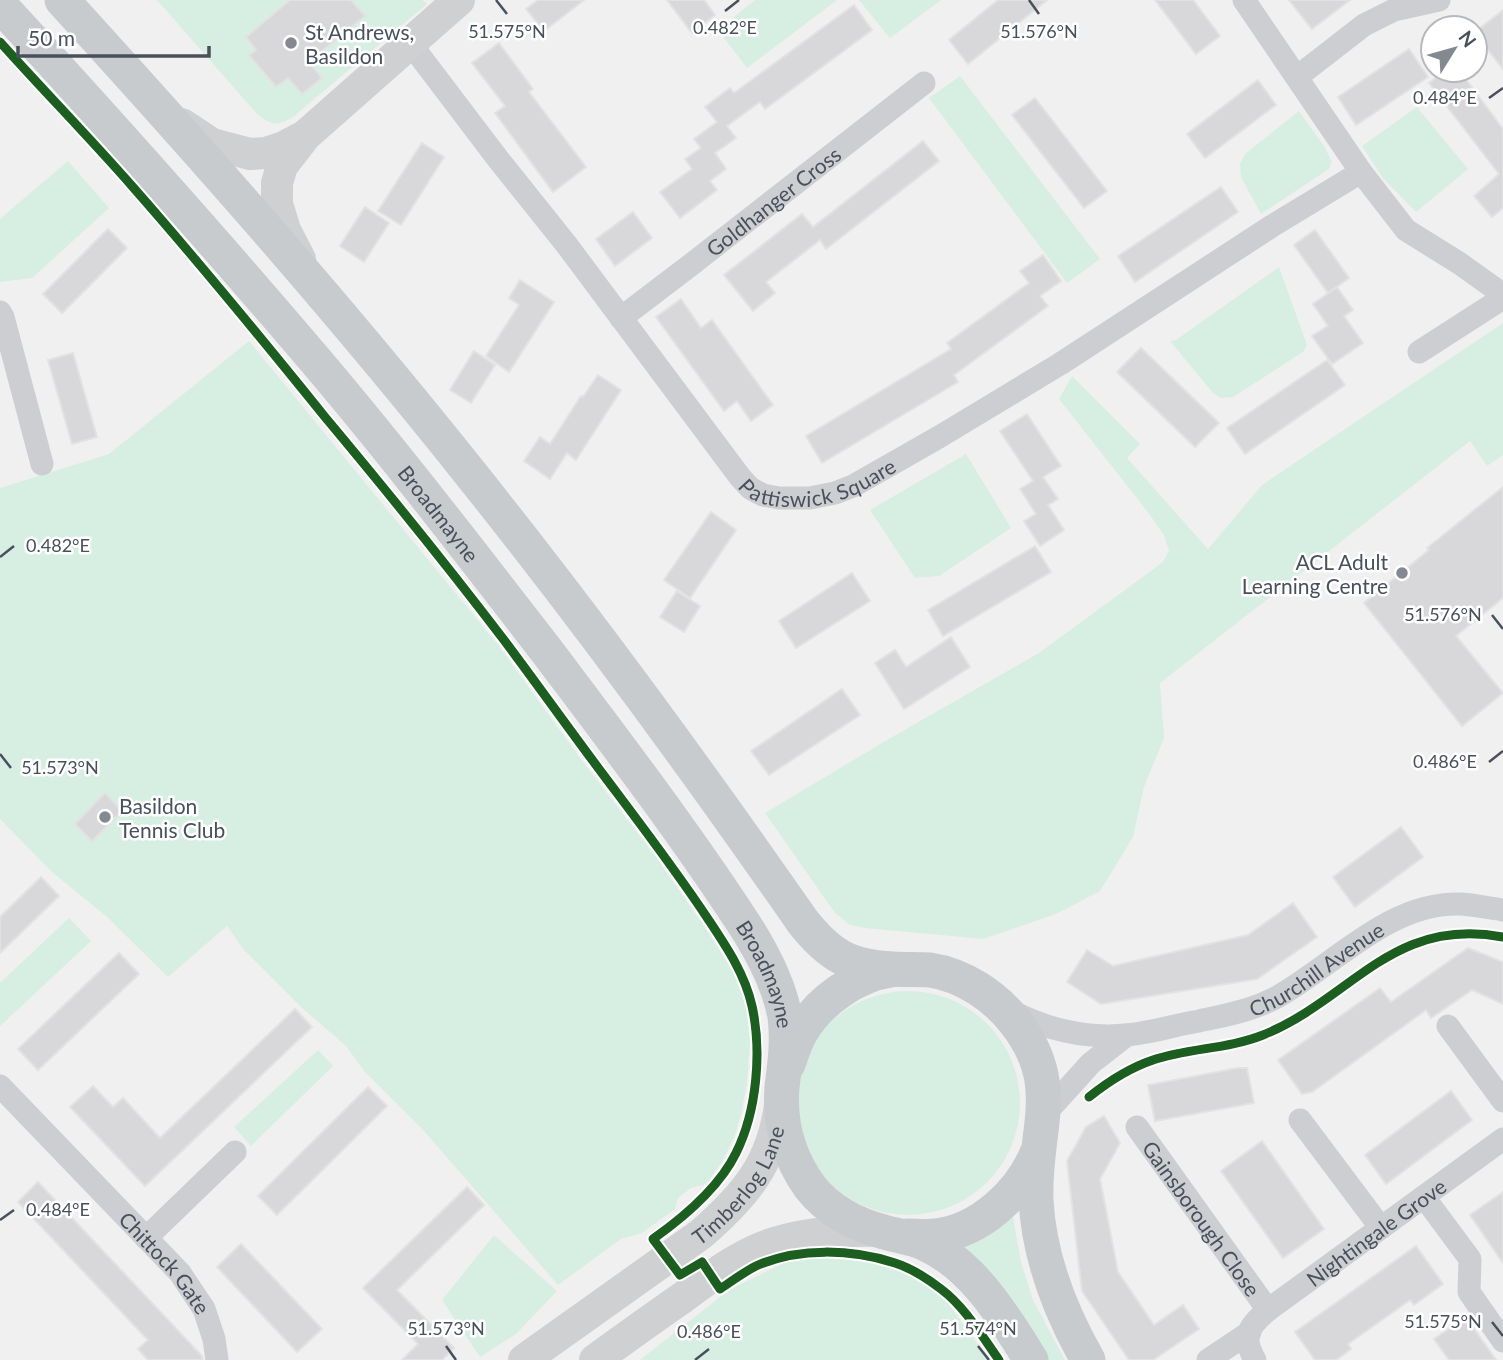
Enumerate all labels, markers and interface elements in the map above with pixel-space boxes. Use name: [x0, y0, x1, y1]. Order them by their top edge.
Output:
scale bar: [18, 14, 208, 58]
north arrow: [1419, 14, 1489, 84]
text: 0.482°E: [693, 16, 757, 38]
place label: St Andrews, Basildon: [305, 19, 414, 68]
text: 51.575°N: [468, 20, 546, 42]
text: 51.576°N: [1000, 20, 1078, 42]
text: 50 m: [28, 25, 75, 50]
text: N: [1454, 26, 1482, 51]
marker: St Andrews, Basildon: [283, 35, 299, 51]
text: 0.484°E: [1413, 86, 1477, 108]
street label: Goldhanger Cross: [701, 141, 845, 261]
street label: Pattiswick Square: [734, 452, 899, 511]
street label: Broadmayne: [394, 460, 485, 566]
text: 0.482°E: [26, 534, 90, 556]
place label: ACL Adult Learning Centre: [1242, 549, 1388, 598]
marker: ACL Adult Learning Centre: [1394, 565, 1410, 581]
text: 51.576°N: [1404, 603, 1482, 625]
text: 0.486°E: [1413, 750, 1477, 772]
text: 51.573°N: [21, 756, 99, 778]
place label: Basildon Tennis Club: [119, 793, 225, 842]
marker: Basildon Tennis Club: [97, 809, 113, 825]
street label: Broadmayne: [732, 915, 799, 1029]
street label: Churchill Avenue: [1245, 916, 1388, 1020]
street label: Timberlog Lane: [687, 1123, 788, 1249]
street label: Gainsborough Close: [1138, 1135, 1266, 1301]
street label: Nightingale Grove: [1301, 1173, 1450, 1291]
text: 0.484°E: [26, 1198, 90, 1220]
street label: Chittock Gate: [115, 1206, 216, 1318]
text: 51.575°N: [1404, 1310, 1482, 1332]
text: 51.573°N: [407, 1317, 485, 1339]
text: 51.574°N: [939, 1317, 1017, 1339]
text: 0.486°E: [677, 1320, 741, 1342]

